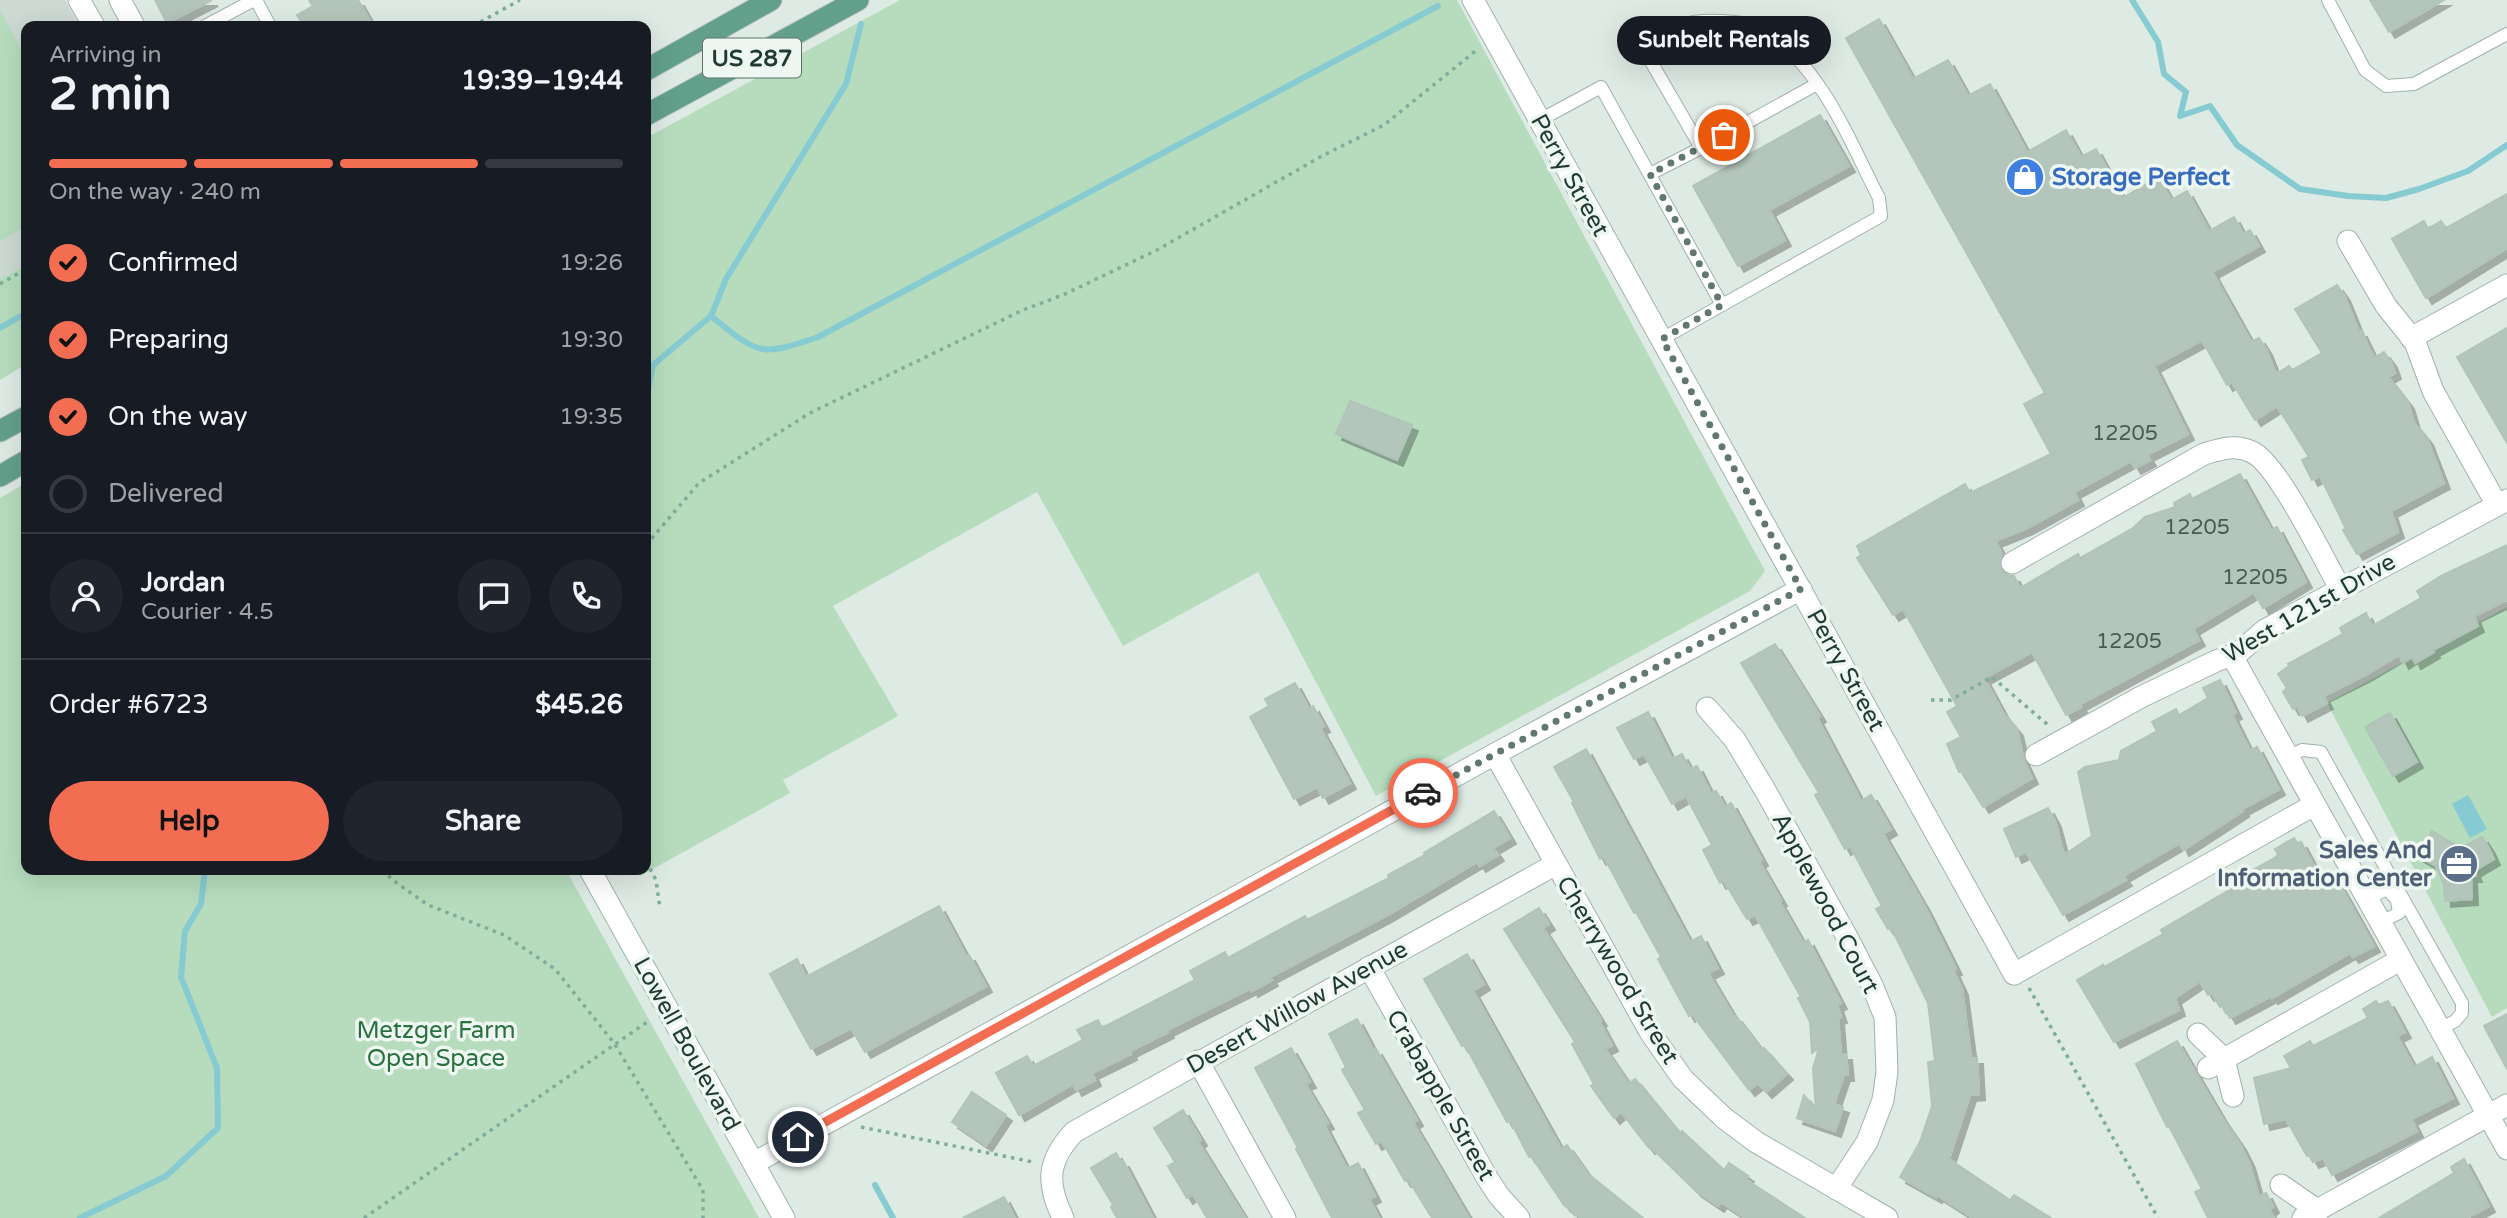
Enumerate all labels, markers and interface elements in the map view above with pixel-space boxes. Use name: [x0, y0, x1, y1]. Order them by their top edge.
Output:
callout: Sunbelt Rentals: [1617, 16, 1831, 65]
text: Sunbelt Rentals: [1638, 26, 1810, 54]
road number: US 287: [703, 39, 801, 78]
text: Arriving in: [49, 41, 162, 69]
text: 19:39–19:44: [461, 65, 623, 96]
text: 2 min: [49, 67, 172, 122]
pin: [1694, 105, 1754, 165]
street label: Perry Street: [1524, 109, 1615, 242]
icon: bag: [1705, 116, 1743, 154]
shop icon: Storage Perfect: [2004, 156, 2046, 198]
place label: Storage Perfect: [2052, 163, 2231, 192]
text: On the way · 240 m: [49, 178, 261, 206]
icon: check: [49, 244, 87, 282]
text: Confirmed: [108, 247, 238, 278]
text: 19:26: [559, 249, 623, 277]
icon: check: [49, 321, 87, 359]
text: Preparing: [108, 324, 229, 355]
text: 19:30: [559, 326, 623, 354]
icon: check: [49, 398, 87, 436]
text: On the way: [108, 401, 248, 432]
text: 19:35: [559, 403, 623, 431]
house number: 12205: [2092, 421, 2158, 446]
text: Delivered: [108, 478, 224, 509]
house number: 12205: [2164, 515, 2230, 540]
street label: West 121st Drive: [2218, 547, 2401, 670]
button: person: [49, 559, 123, 633]
button: chat: [457, 559, 531, 633]
button: phone: [549, 559, 623, 633]
house number: 12205: [2222, 565, 2288, 590]
text: Jordan: [141, 567, 225, 598]
text: Courier · 4.5: [141, 598, 274, 626]
street label: Perry Street: [1800, 604, 1891, 737]
house number: 12205: [2096, 629, 2162, 654]
text: Order #6723: [49, 689, 209, 720]
text: $45.26: [535, 689, 623, 720]
courier: [1388, 758, 1458, 828]
icon: car: [1404, 774, 1442, 812]
button: Help: [49, 781, 329, 861]
button: Share: [343, 781, 623, 861]
street label: Applewood Court: [1766, 808, 1885, 999]
place label: Sales And Information Center: [2217, 836, 2433, 893]
office icon: Sales And Information Center: [2438, 843, 2480, 885]
street label: Cherrywood Street: [1550, 871, 1685, 1070]
street label: Desert Willow Avenue: [1182, 935, 1413, 1080]
street label: Lowell Boulevard: [627, 952, 746, 1136]
street label: Crabapple Street: [1380, 1005, 1501, 1186]
park label: Metzger Farm Open Space: [356, 1016, 516, 1073]
pin: [768, 1107, 828, 1167]
icon: home: [779, 1118, 817, 1156]

